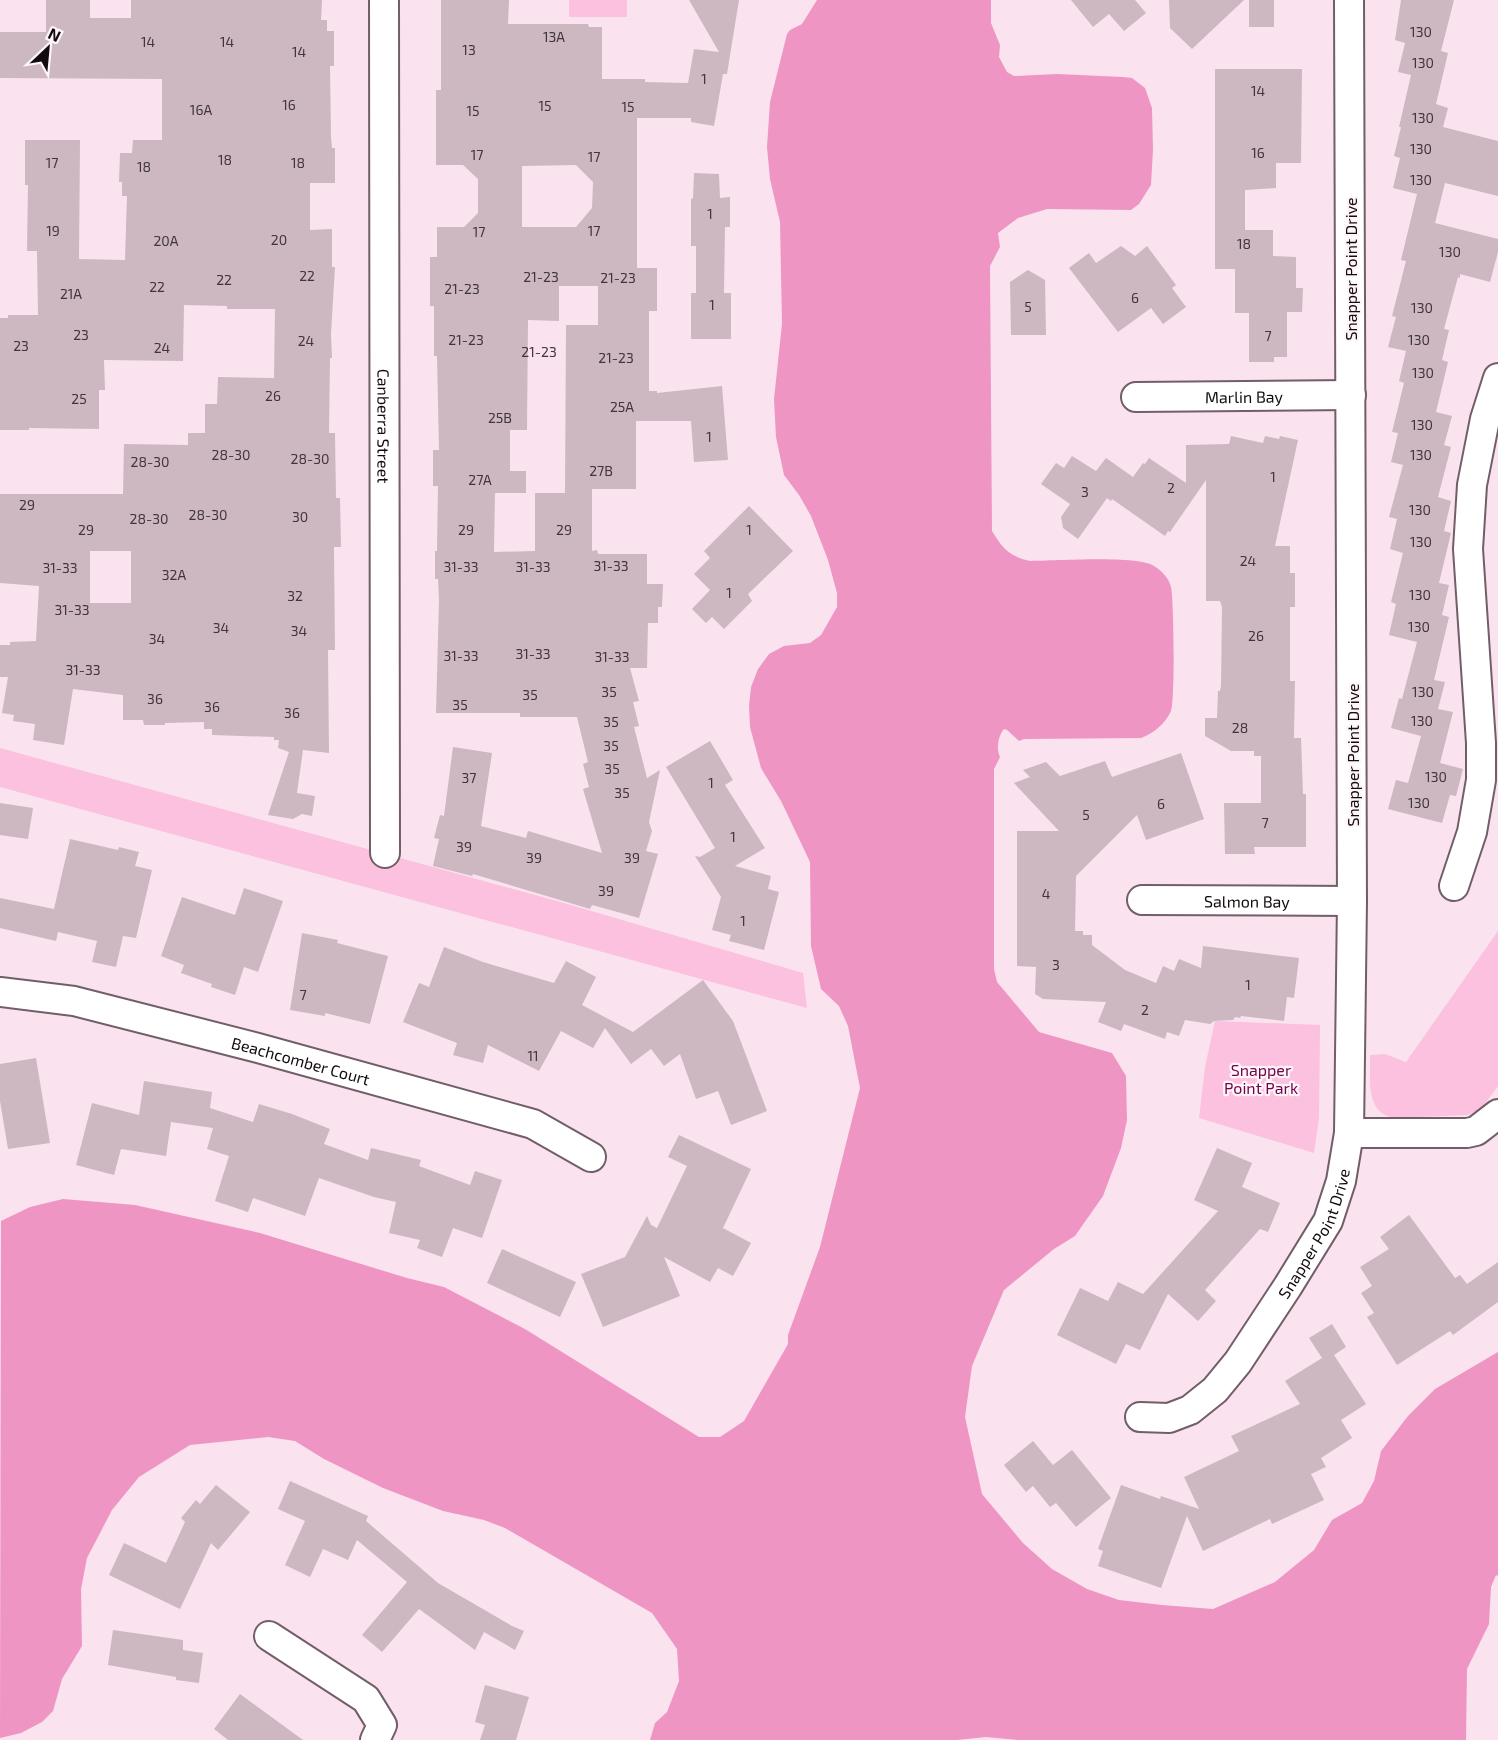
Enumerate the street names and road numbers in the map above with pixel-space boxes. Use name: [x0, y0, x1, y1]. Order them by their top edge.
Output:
street label: Snapper Point Drive: [1341, 197, 1360, 341]
street label: Canberra Street: [375, 369, 394, 483]
street label: Marlin Bay: [1205, 386, 1284, 406]
street label: Snapper Point Drive: [1343, 683, 1362, 827]
street label: Salmon Bay: [1204, 891, 1290, 910]
street label: Beachcomber Court: [230, 1032, 372, 1088]
street label: Snapper Point Drive: [1273, 1167, 1352, 1302]

